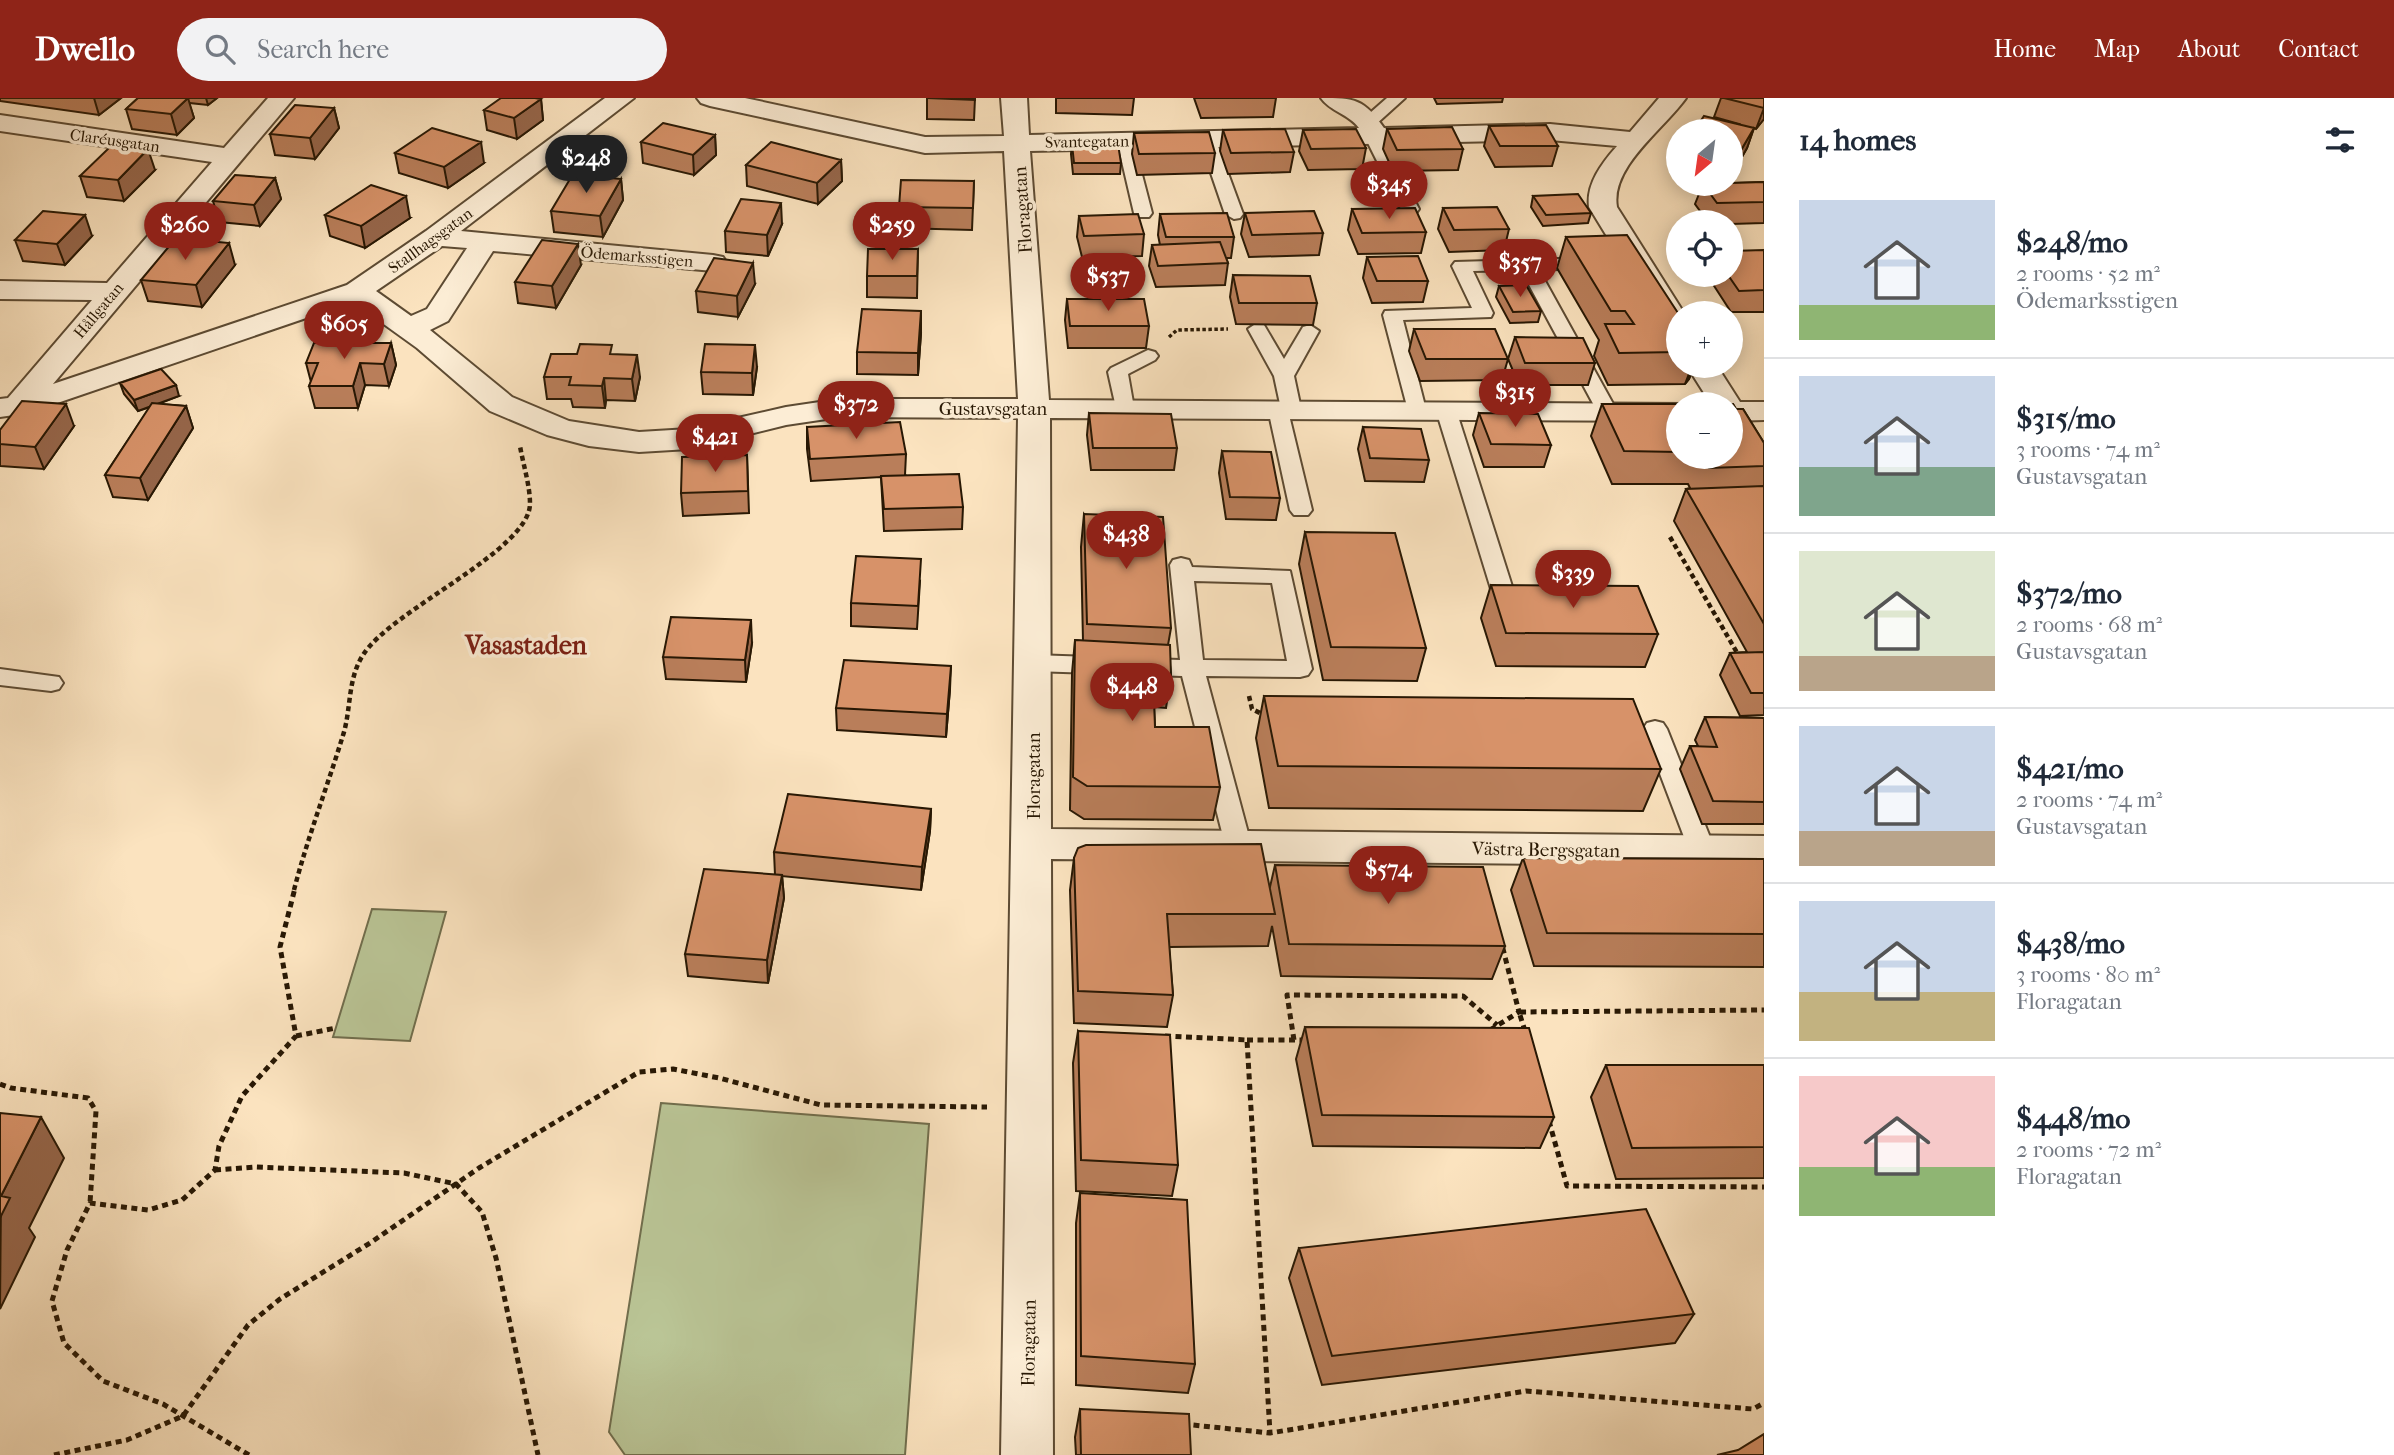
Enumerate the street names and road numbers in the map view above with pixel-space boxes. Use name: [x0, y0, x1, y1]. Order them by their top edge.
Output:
street label: Claréusgatan: [69, 125, 162, 156]
street label: Svantegatan: [1045, 131, 1130, 152]
street label: Floragatan: [1009, 166, 1037, 254]
street label: Stallhagsgatan: [384, 203, 477, 277]
street label: Ödemarksstigen: [580, 242, 695, 271]
street label: Hållgatan: [70, 278, 128, 342]
street label: Gustavsgatan: [939, 398, 1047, 420]
street label: Floragatan: [1023, 732, 1045, 820]
street label: Västra Bergsgatan: [1471, 838, 1620, 862]
street label: Floragatan: [1017, 1299, 1041, 1387]

